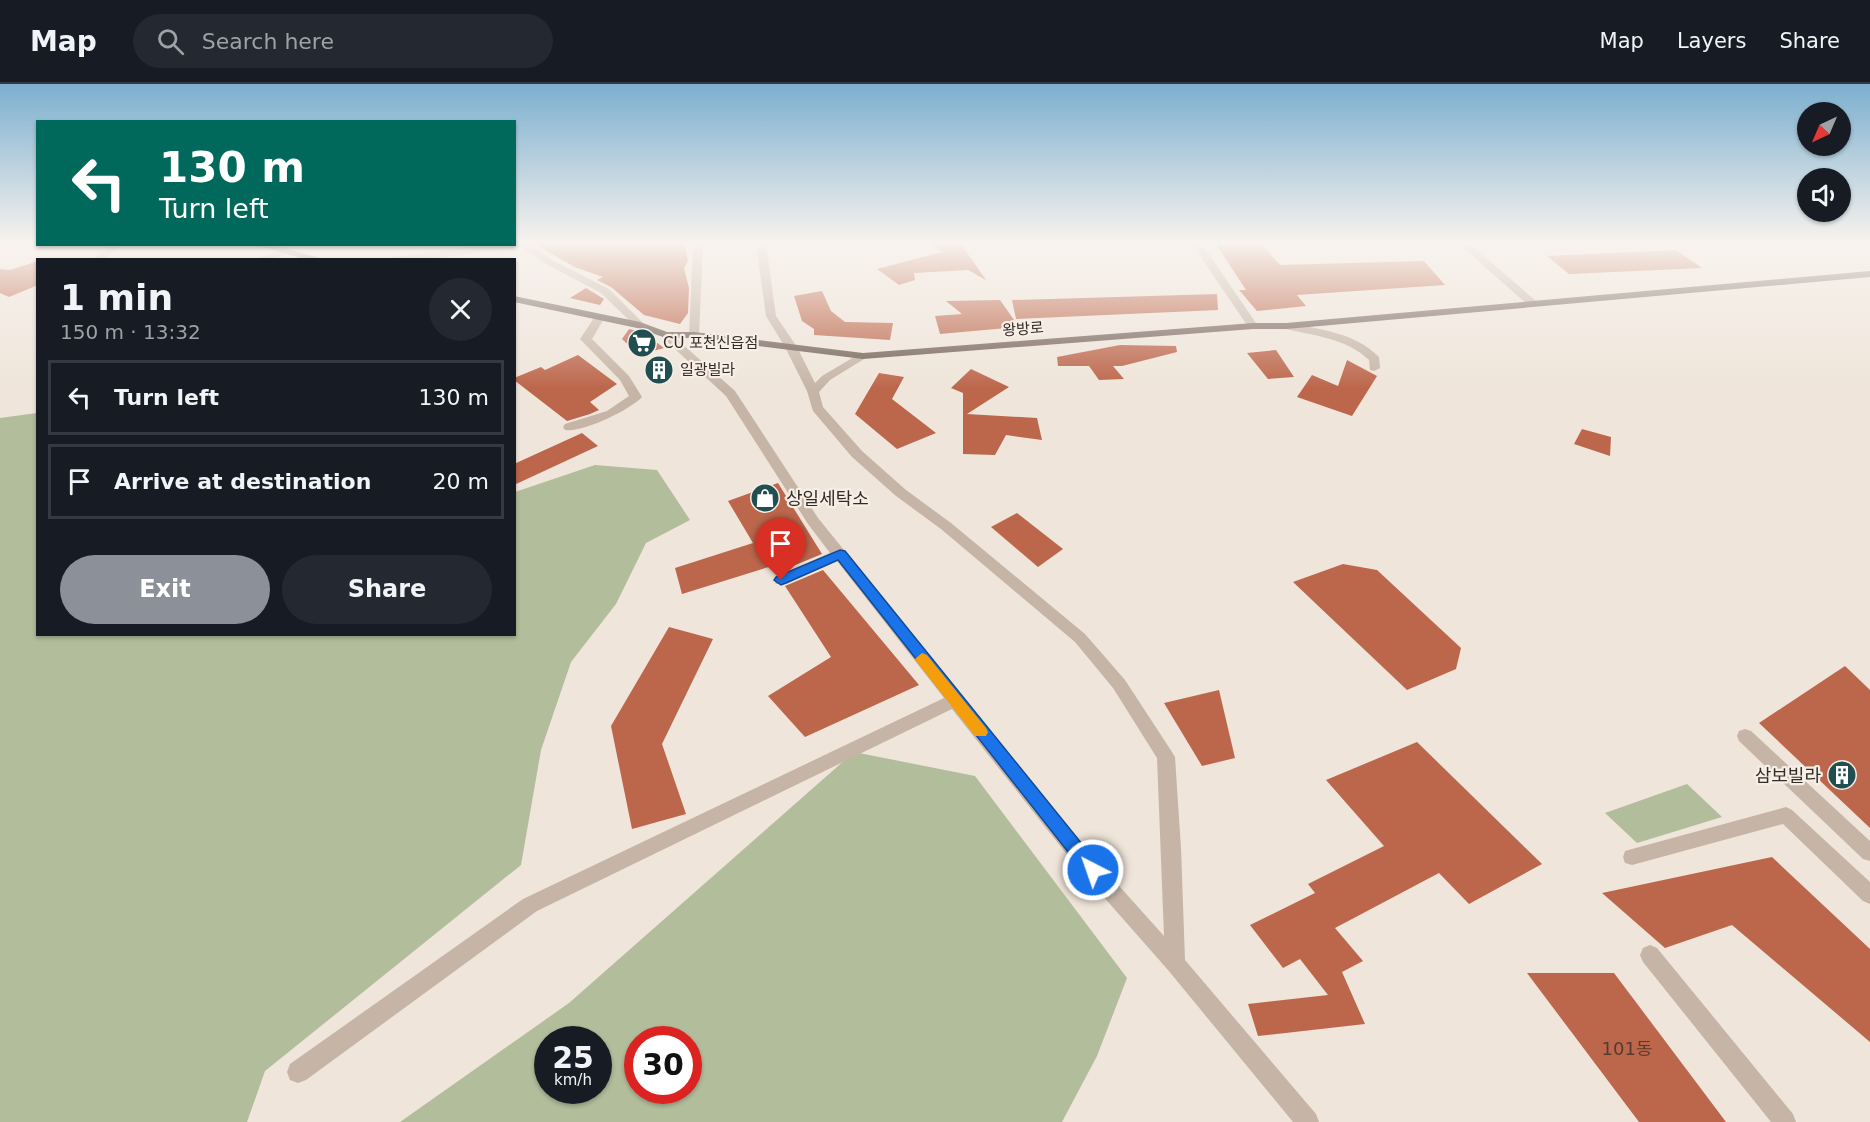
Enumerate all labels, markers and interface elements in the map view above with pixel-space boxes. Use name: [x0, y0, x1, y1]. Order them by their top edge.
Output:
search box: [133, 14, 553, 68]
text: Map: [30, 25, 97, 58]
icon: search: [154, 25, 187, 58]
text: Search here: [202, 29, 334, 54]
text: Map: [1600, 29, 1644, 53]
text: Layers: [1677, 29, 1746, 53]
text: Share: [1779, 29, 1840, 53]
north arrow: [1797, 102, 1851, 156]
map controls: [1797, 102, 1851, 222]
text: 130 m: [159, 143, 305, 192]
icon: left: [60, 144, 138, 222]
button: sound: [1797, 168, 1851, 222]
text: Turn left: [159, 193, 269, 224]
text: 1 min: [60, 277, 173, 318]
button: close: [429, 278, 492, 341]
street label: 왕방로: [1002, 319, 1044, 339]
text: 150 m · 13:32: [60, 320, 201, 344]
supermarket icon: CU 포천신읍점: [626, 327, 658, 359]
place label: CU 포천신읍점: [663, 334, 758, 352]
building icon: 일광빌라: [643, 354, 675, 386]
place label: 일광빌라: [680, 361, 735, 379]
icon: left: [63, 381, 96, 414]
text: Turn left: [114, 385, 219, 410]
text: 130 m: [419, 385, 489, 410]
icon: arrive: [63, 465, 96, 498]
text: Arrive at destination: [114, 469, 371, 494]
text: 20 m: [433, 469, 489, 494]
shop icon: 상일세탁소: [749, 482, 781, 514]
place label: 상일세탁소: [786, 488, 869, 509]
pin: [755, 518, 806, 580]
icon: arrive: [764, 527, 797, 560]
button: Exit: [60, 555, 270, 624]
button: Share: [282, 555, 492, 624]
building icon: 삼보빌라: [1826, 759, 1858, 791]
place label: 삼보빌라: [1755, 765, 1821, 786]
position arrow: [1061, 838, 1125, 902]
speed limit sign: 30: [624, 1026, 702, 1104]
house number: 101동: [1602, 1038, 1652, 1059]
text: 25: [552, 1040, 594, 1075]
text: km/h: [554, 1071, 592, 1089]

